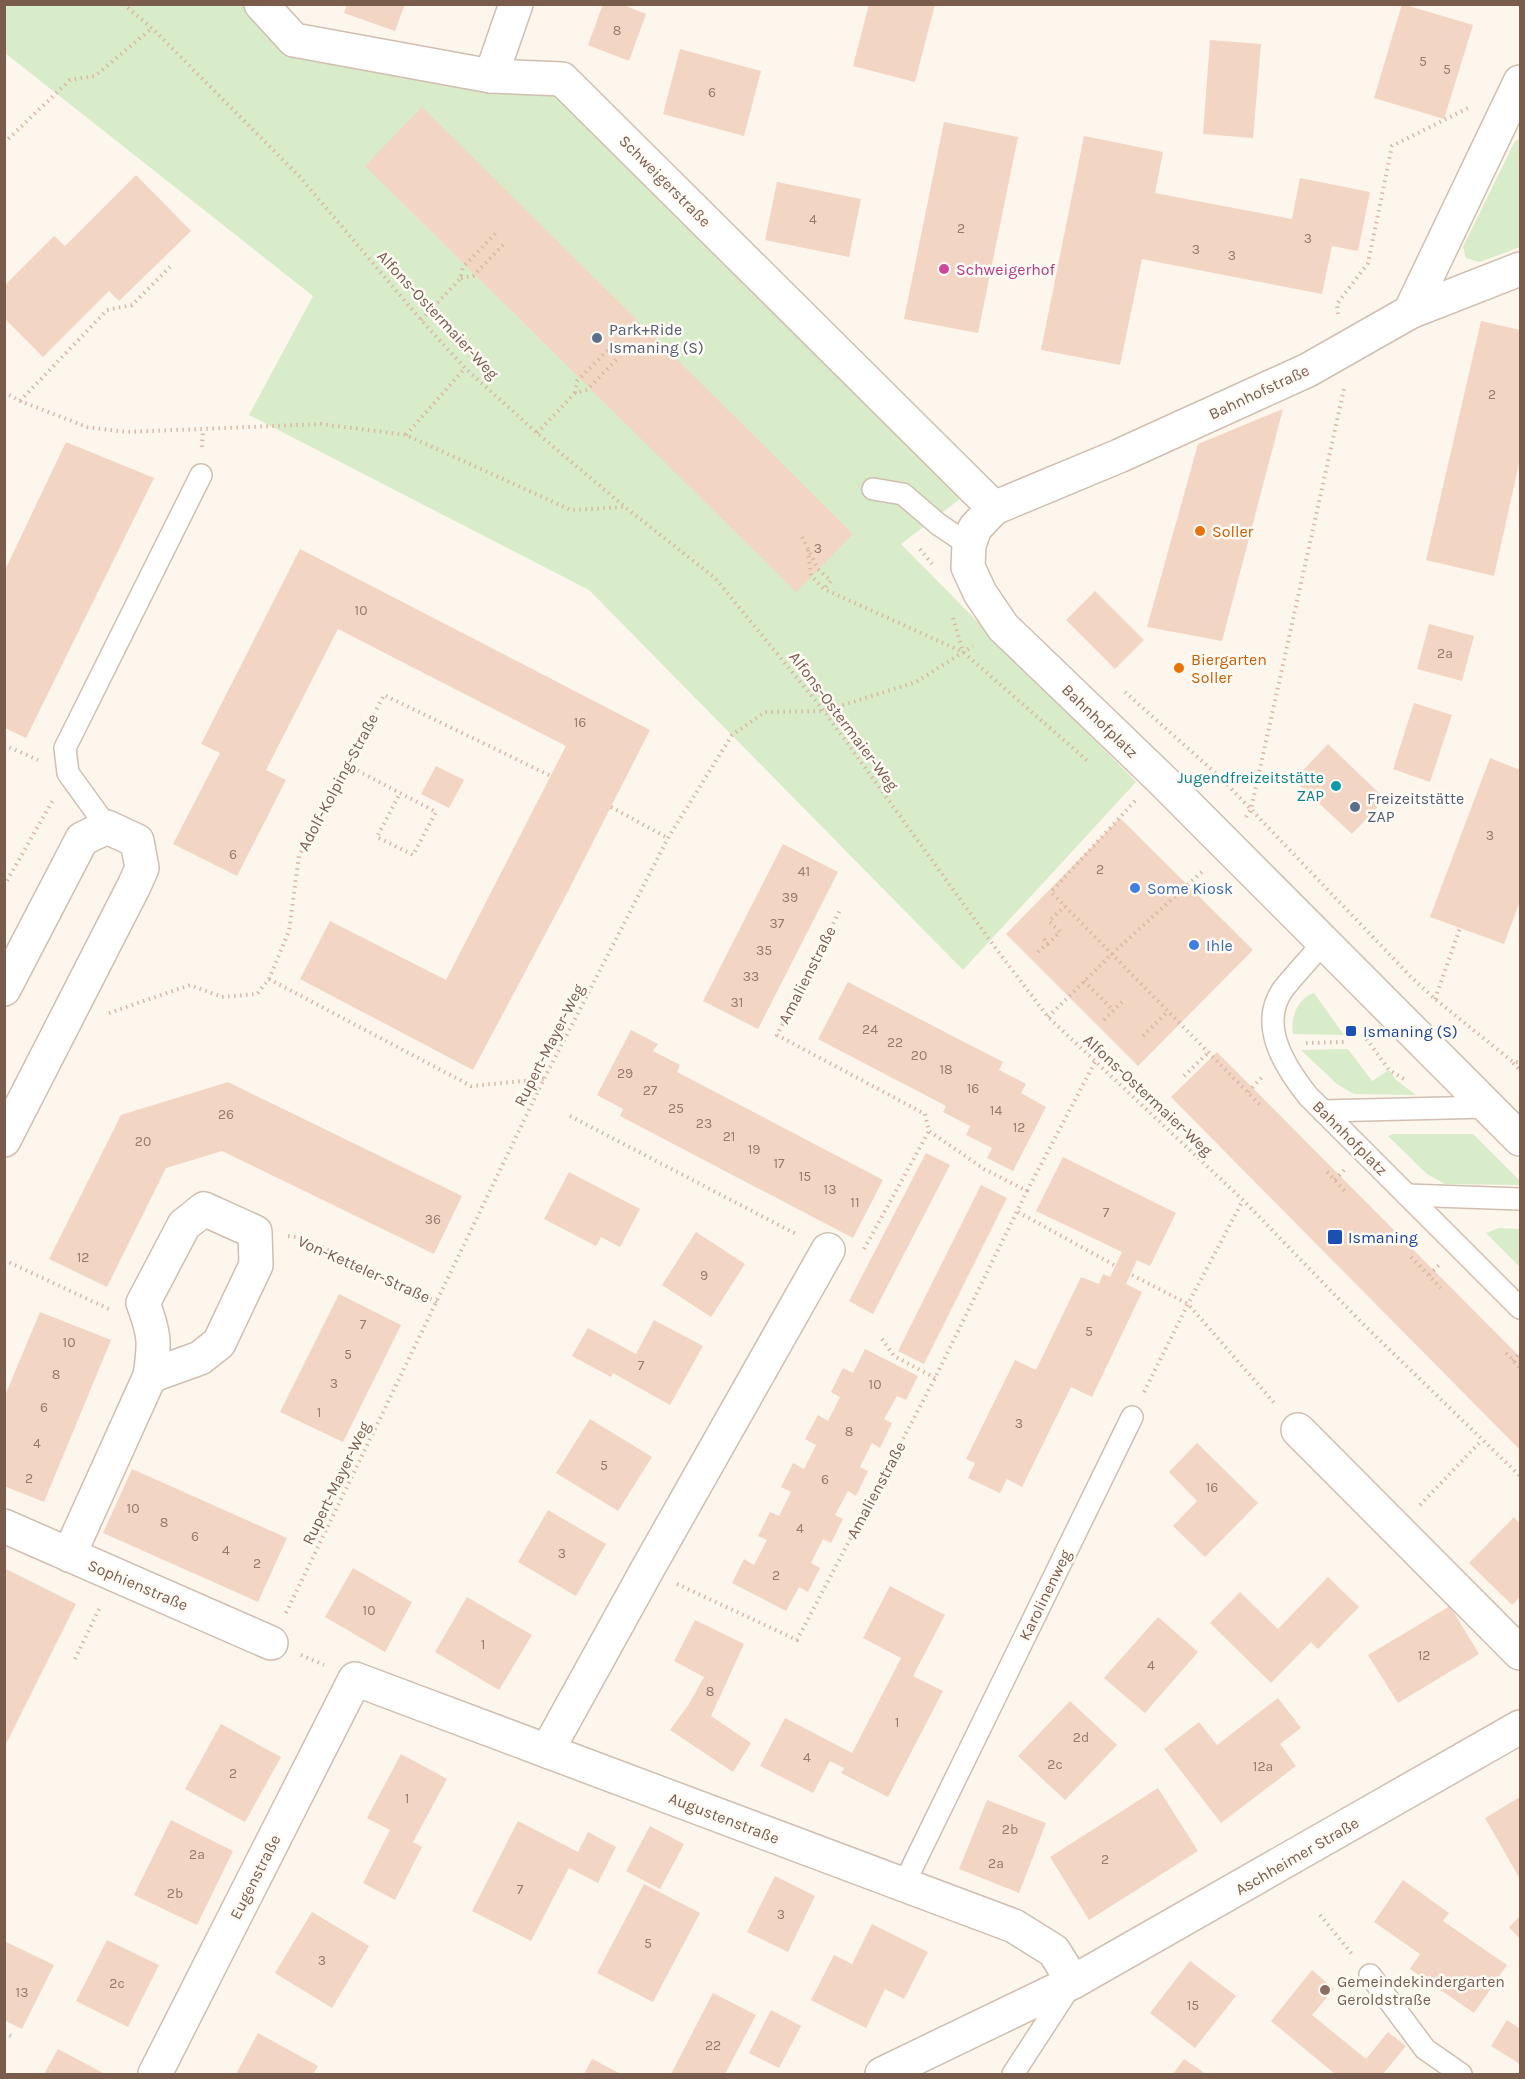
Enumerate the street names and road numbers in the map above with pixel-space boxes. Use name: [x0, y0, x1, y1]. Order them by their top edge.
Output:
street label: Schweigerstraße: [615, 131, 715, 231]
street label: Alfons-Ostermaier-Weg: [373, 247, 503, 383]
street label: Bahnhofstraße: [1206, 360, 1312, 424]
street label: Alfons-Ostermaier-Weg: [785, 648, 903, 794]
street label: Bahnhofplatz: [1058, 680, 1142, 762]
street label: Adolf-Kolping-Straße: [294, 710, 382, 854]
street label: Amalienstraße: [774, 923, 840, 1027]
street label: Rupert-Mayer-Weg: [510, 981, 588, 1109]
street label: Alfons-Ostermaier-Weg: [1080, 1030, 1216, 1160]
street label: Bahnhofplatz: [1309, 1097, 1391, 1179]
street label: Von-Ketteler-Straße: [295, 1231, 433, 1307]
street label: Rupert-Mayer-Weg: [298, 1418, 374, 1548]
street label: Amalienstraße: [842, 1438, 910, 1542]
street label: Karolinenweg: [1015, 1546, 1075, 1644]
street label: Sophienstraße: [85, 1555, 191, 1615]
street label: Augustenstraße: [666, 1788, 782, 1848]
street label: Aschheimer Straße: [1232, 1813, 1362, 1899]
street label: Eugenstraße: [226, 1831, 284, 1923]

